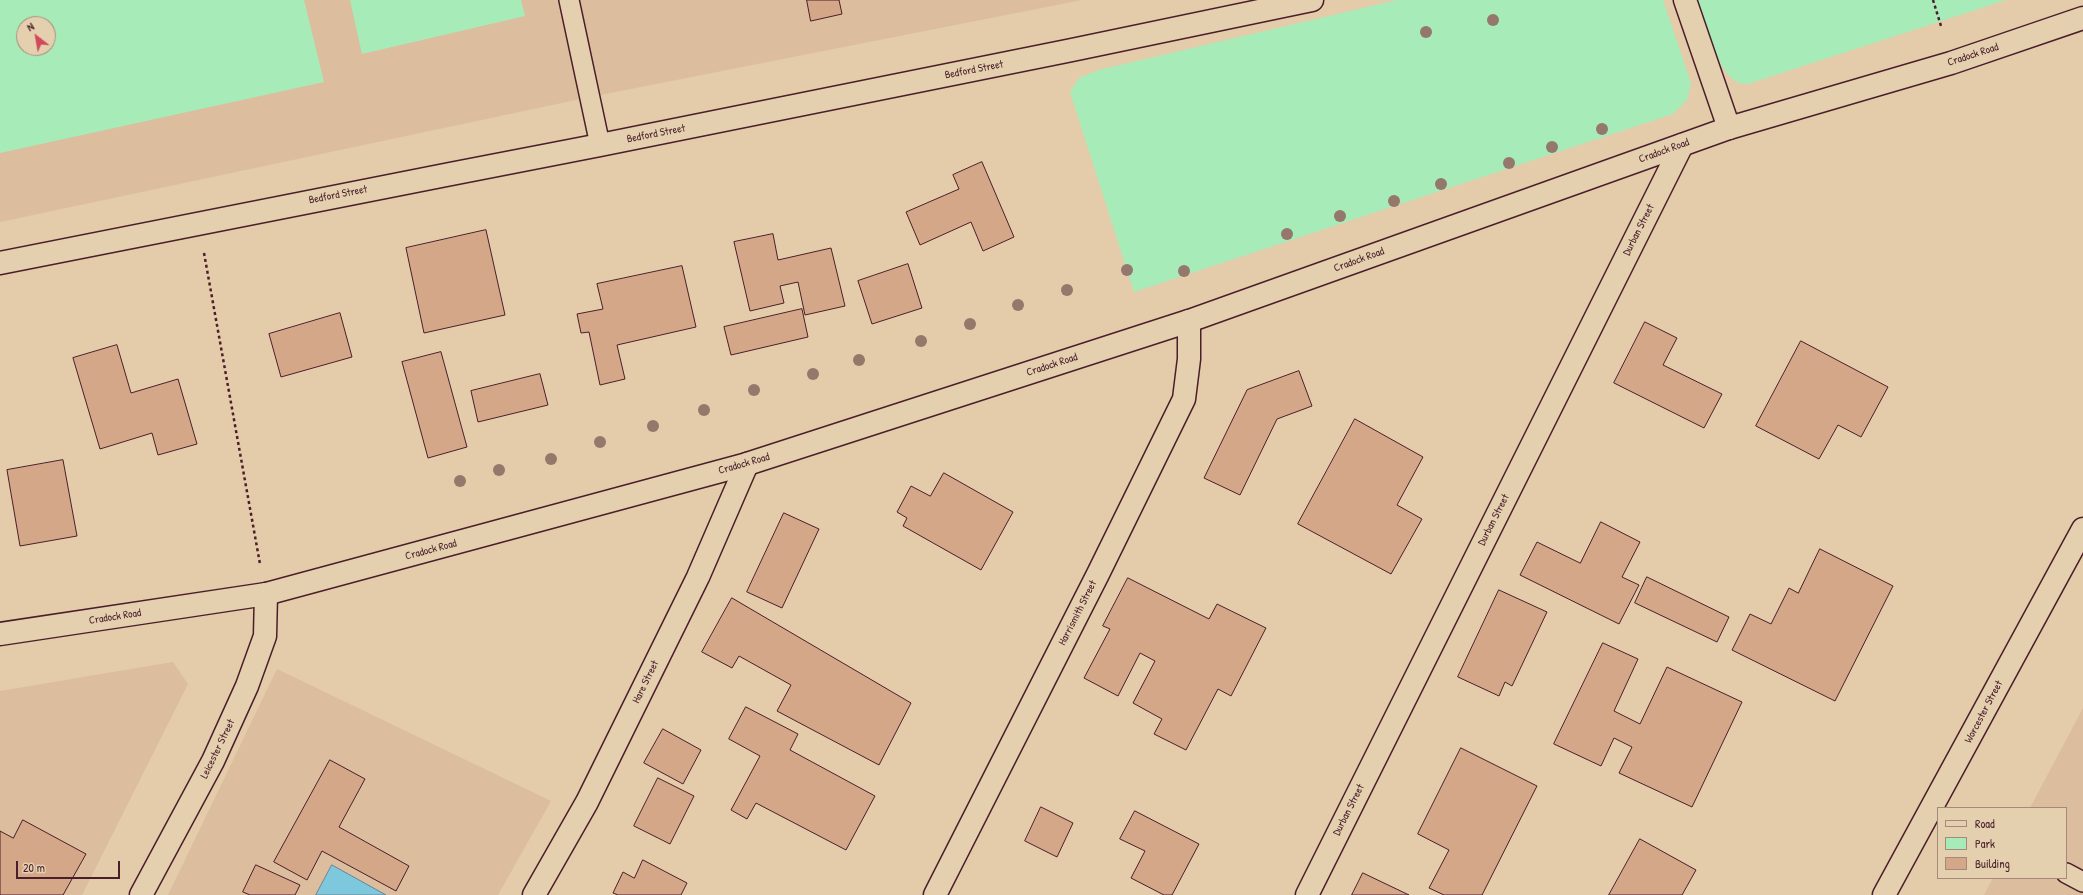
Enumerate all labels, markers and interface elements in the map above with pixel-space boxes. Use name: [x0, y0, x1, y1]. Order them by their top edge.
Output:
north arrow: [16, 16, 56, 56]
text: N: [24, 19, 36, 34]
street label: Cradock Road: [1946, 41, 2000, 69]
street label: Bedford Street: [944, 58, 1004, 82]
street label: Bedford Street: [626, 122, 686, 146]
street label: Cradock Road: [1637, 136, 1691, 166]
street label: Bedford Street: [308, 183, 368, 207]
street label: Durban Street: [1620, 202, 1658, 258]
street label: Cradock Road: [1332, 245, 1386, 275]
street label: Cradock Road: [1025, 351, 1079, 379]
street label: Cradock Road: [717, 450, 771, 478]
street label: Durban Street: [1475, 492, 1513, 548]
street label: Cradock Road: [404, 537, 458, 563]
street label: Harrismith Street: [1056, 578, 1100, 648]
street label: Cradock Road: [88, 606, 142, 628]
street label: Hare Street: [630, 658, 662, 706]
street label: Worcester Street: [1962, 679, 2006, 745]
street label: Leicester Street: [198, 717, 238, 781]
street label: Durban Street: [1330, 782, 1368, 838]
legend: [1937, 807, 2067, 879]
text: Road: [1975, 815, 1995, 832]
text: Park: [1975, 835, 1995, 852]
scale bar: [18, 853, 122, 879]
text: Building: [1975, 855, 2010, 872]
text: 20 m: [23, 859, 45, 876]

